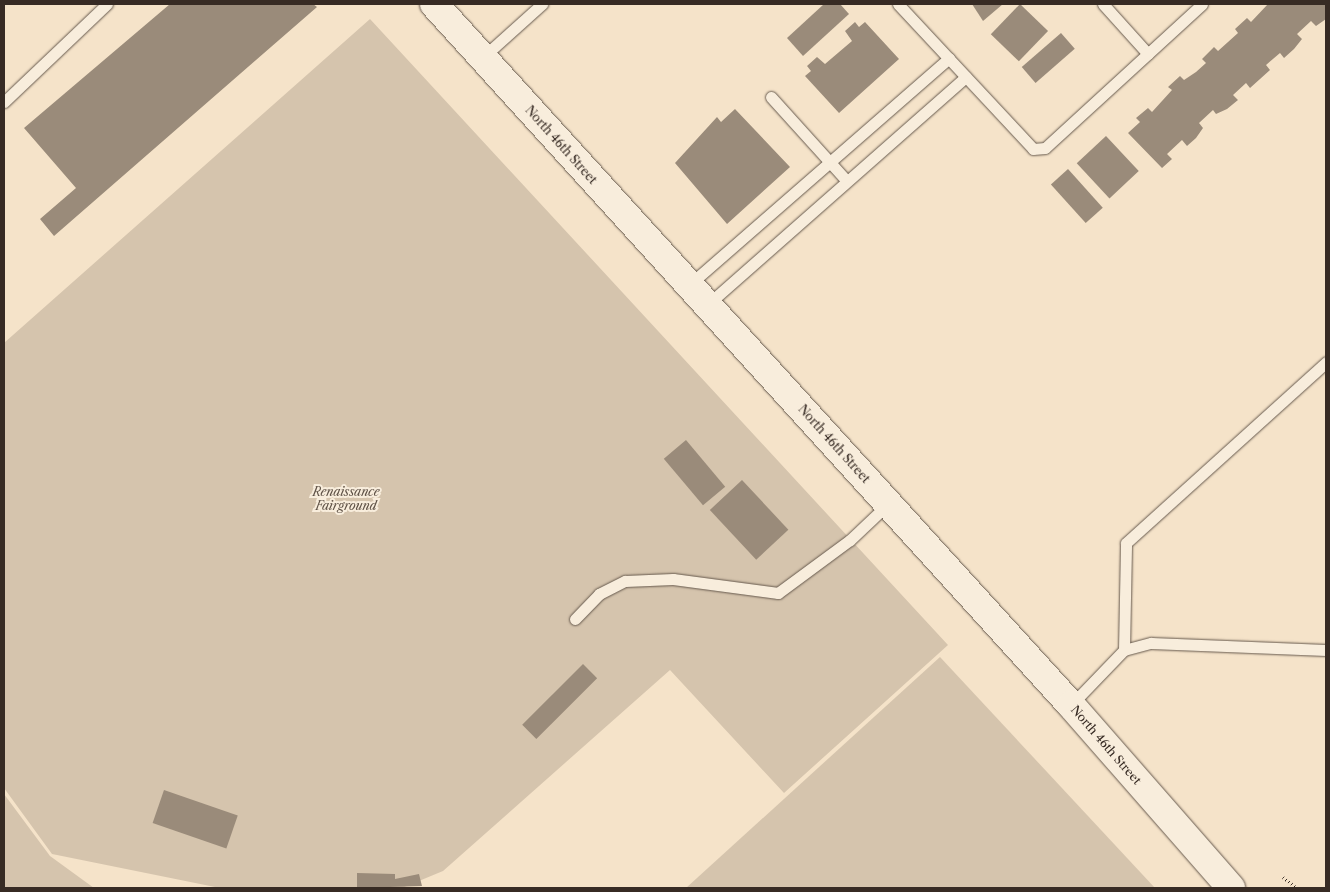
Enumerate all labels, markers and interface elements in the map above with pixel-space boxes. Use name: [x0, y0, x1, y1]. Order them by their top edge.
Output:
street label: North 46th Street: [522, 103, 600, 187]
street label: North 46th Street: [795, 402, 873, 486]
park label: Renaissance Fairground: [313, 485, 379, 513]
street label: North 46th Street: [1068, 703, 1144, 787]

